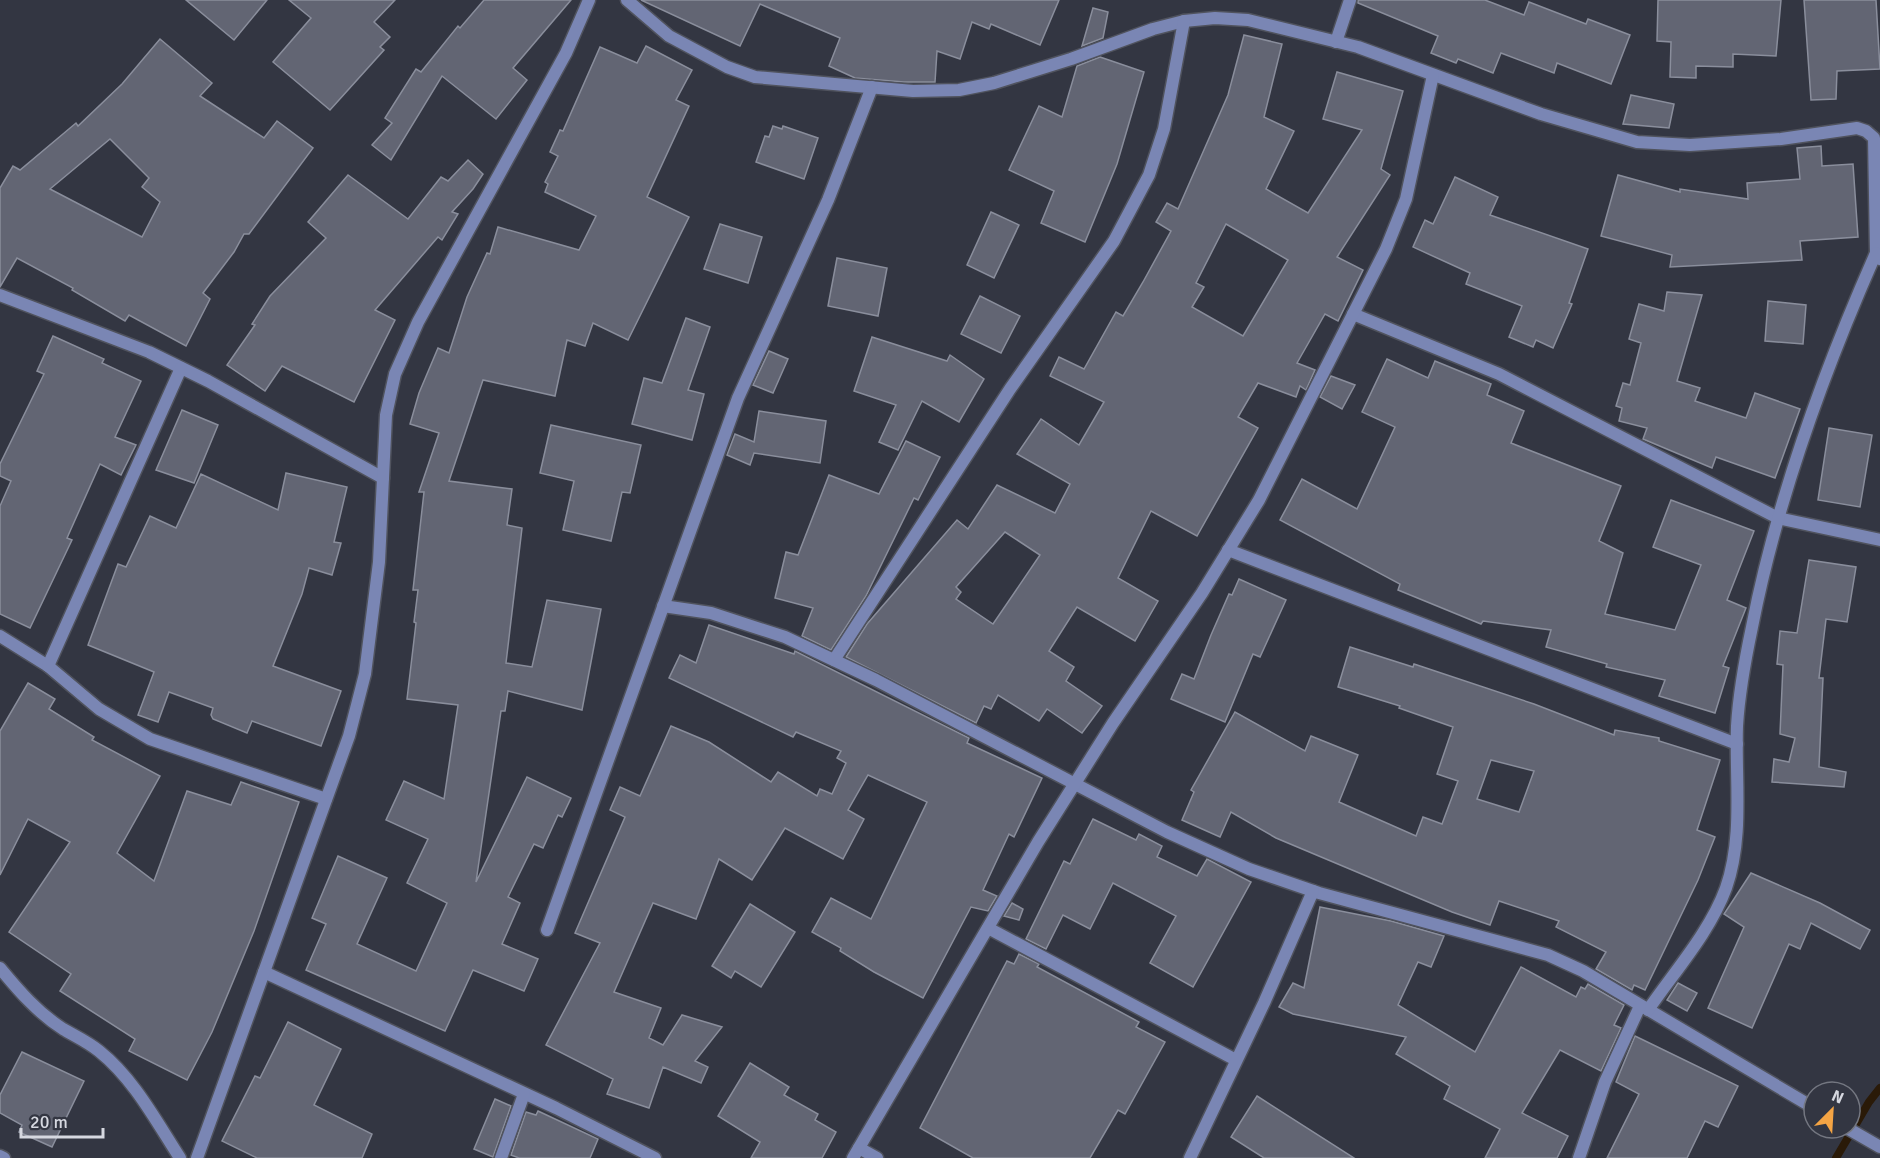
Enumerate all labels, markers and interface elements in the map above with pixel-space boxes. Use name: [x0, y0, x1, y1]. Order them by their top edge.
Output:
north arrow: [1802, 1080, 1862, 1140]
text: N: [1829, 1086, 1847, 1109]
scale bar: [21, 1101, 104, 1139]
text: 20 m: [30, 1111, 68, 1133]

